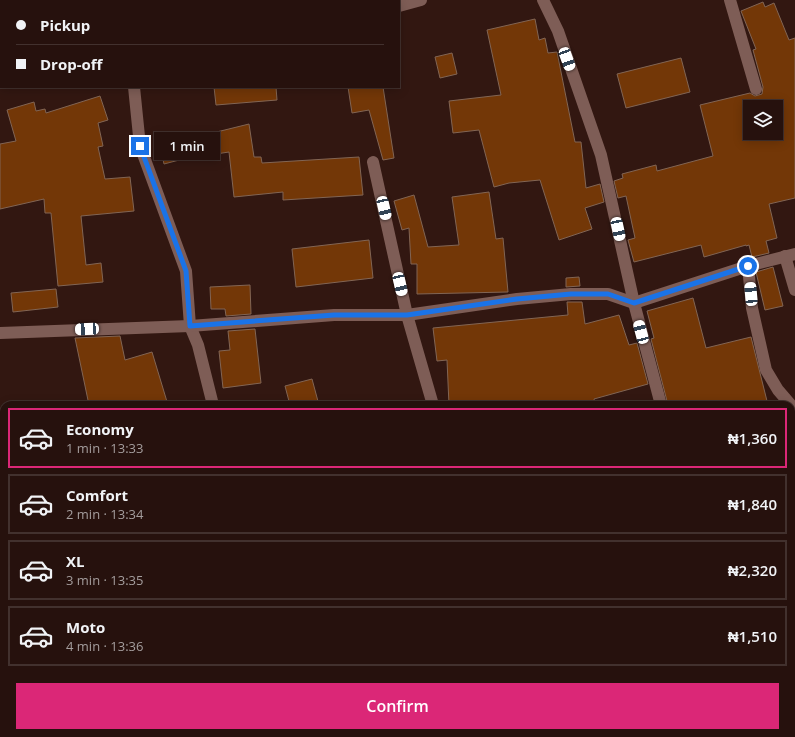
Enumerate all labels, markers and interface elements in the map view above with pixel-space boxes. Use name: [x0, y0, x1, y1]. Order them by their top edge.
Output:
text: Pickup: [40, 15, 90, 35]
car: [557, 46, 577, 72]
text: Drop-off: [40, 54, 102, 74]
map controls: [743, 100, 783, 140]
button: layers: [743, 100, 783, 140]
callout: 1 min: [154, 132, 220, 160]
route end: [131, 137, 149, 155]
text: 1 min: [169, 137, 205, 155]
car: [375, 195, 393, 221]
car: [610, 216, 626, 242]
route start: [739, 257, 757, 275]
car: [391, 271, 409, 297]
car: [744, 282, 758, 306]
car: [632, 319, 650, 345]
car: [75, 322, 99, 336]
text: Economy: [66, 419, 134, 439]
icon: car: [18, 420, 54, 456]
text: ₦1,360: [728, 428, 777, 448]
text: 1 min · 13:33: [66, 439, 143, 457]
text: Comfort: [66, 485, 128, 505]
icon: car: [18, 486, 54, 522]
text: ₦1,840: [728, 494, 777, 514]
text: 2 min · 13:34: [66, 505, 143, 523]
text: XL: [66, 551, 84, 571]
icon: car: [18, 552, 54, 588]
text: ₦2,320: [728, 560, 777, 580]
text: 3 min · 13:35: [66, 571, 143, 589]
text: Moto: [66, 617, 105, 637]
icon: car: [18, 618, 54, 654]
text: ₦1,510: [728, 626, 777, 646]
text: 4 min · 13:36: [66, 637, 143, 655]
button: Confirm: [16, 683, 779, 729]

